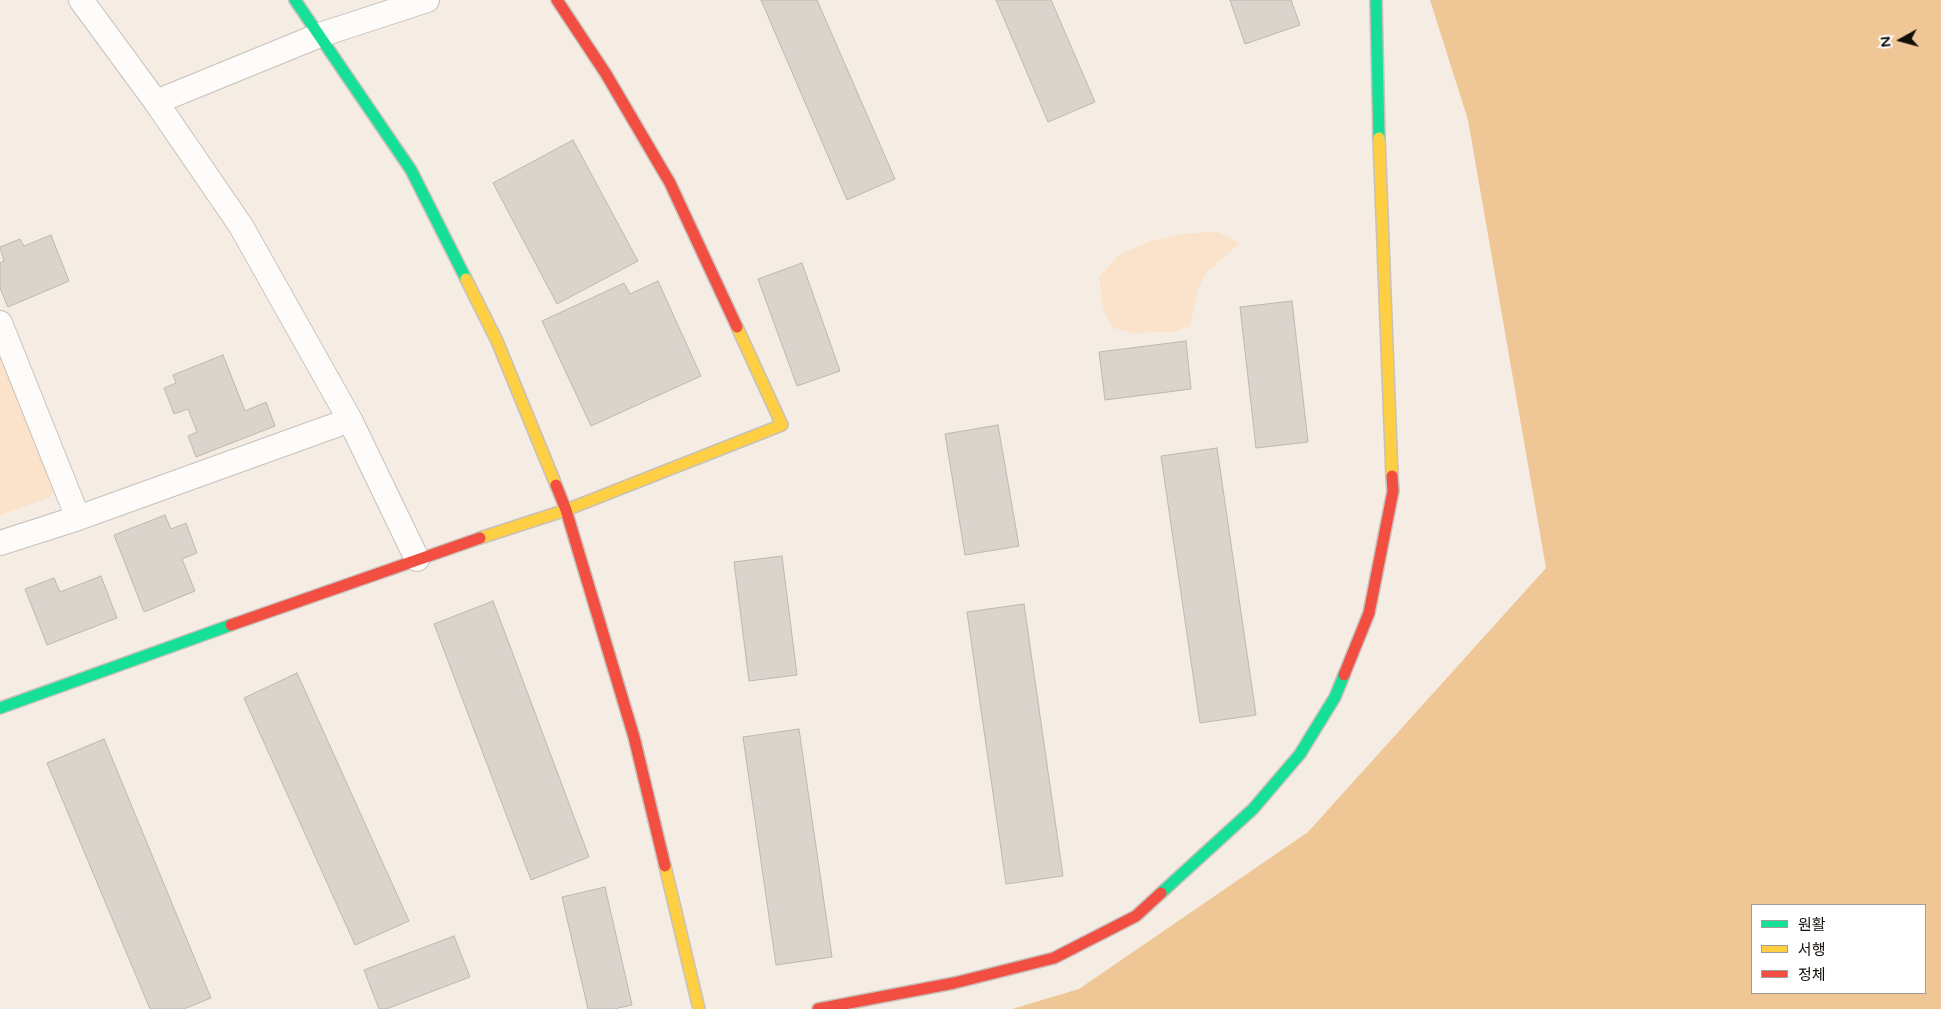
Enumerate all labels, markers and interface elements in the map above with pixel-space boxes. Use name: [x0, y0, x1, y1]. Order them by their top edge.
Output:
north arrow: [1876, 15, 1926, 65]
text: N: [1876, 35, 1895, 49]
legend: [1751, 904, 1926, 994]
text: 원활: [1798, 916, 1826, 934]
text: 서행: [1798, 941, 1826, 959]
text: 정체: [1798, 966, 1826, 984]

